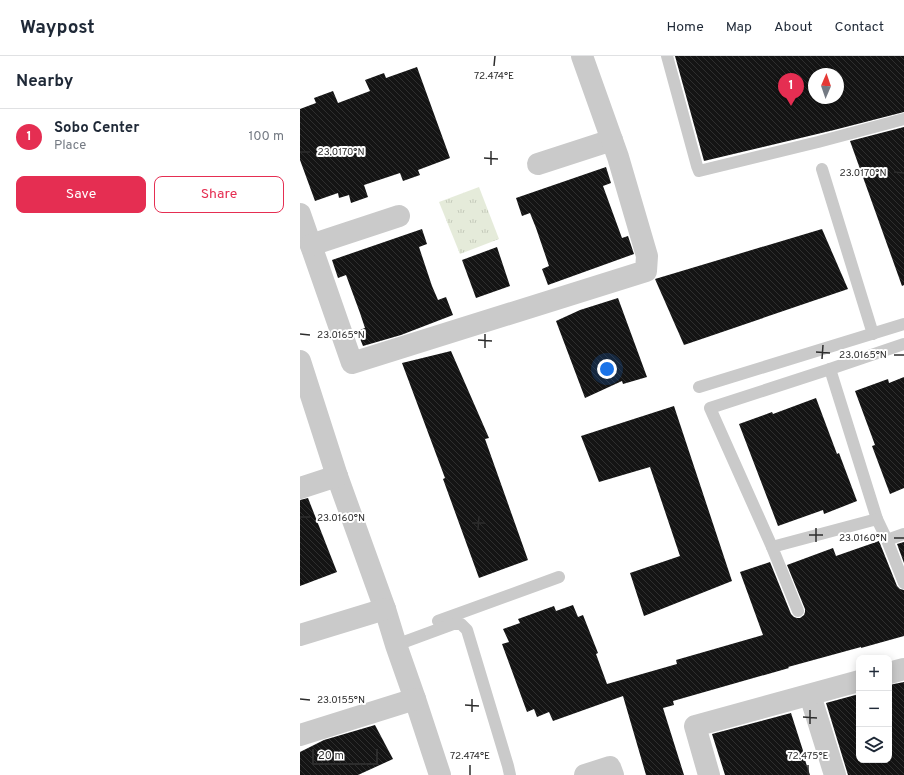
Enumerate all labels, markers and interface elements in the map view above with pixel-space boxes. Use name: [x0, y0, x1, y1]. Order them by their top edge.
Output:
text: Waypost: [20, 16, 95, 40]
text: Home: [667, 19, 704, 36]
text: Map: [726, 19, 752, 36]
text: About: [774, 19, 813, 36]
text: Contact: [835, 19, 884, 36]
north arrow: [808, 68, 844, 104]
text: 72.474°E: [474, 70, 514, 83]
text: Nearby: [16, 71, 73, 93]
pin: 1: [778, 73, 804, 106]
text: Sobo Center: [54, 119, 139, 138]
text: 1: [26, 129, 32, 145]
text: 100 m: [248, 129, 284, 145]
text: Place: [54, 138, 86, 154]
text: 23.0170°N: [318, 146, 364, 159]
text: 23.0170°N: [840, 167, 886, 180]
button: Save: [16, 176, 146, 213]
button: Share: [154, 176, 284, 213]
text: 23.0165°N: [317, 329, 365, 342]
text: 23.0165°N: [839, 349, 887, 362]
your location: [597, 359, 617, 379]
text: 23.0160°N: [317, 512, 365, 525]
text: 23.0160°N: [839, 532, 887, 545]
map controls: [856, 655, 892, 763]
button: +: [856, 655, 892, 691]
button: −: [856, 691, 892, 727]
text: 23.0155°N: [317, 694, 365, 707]
button: layers: [856, 727, 892, 763]
scale bar: [312, 747, 378, 766]
text: 20 m: [318, 749, 344, 763]
text: 72.474°E: [450, 750, 490, 763]
text: 72.475°E: [787, 750, 829, 763]

